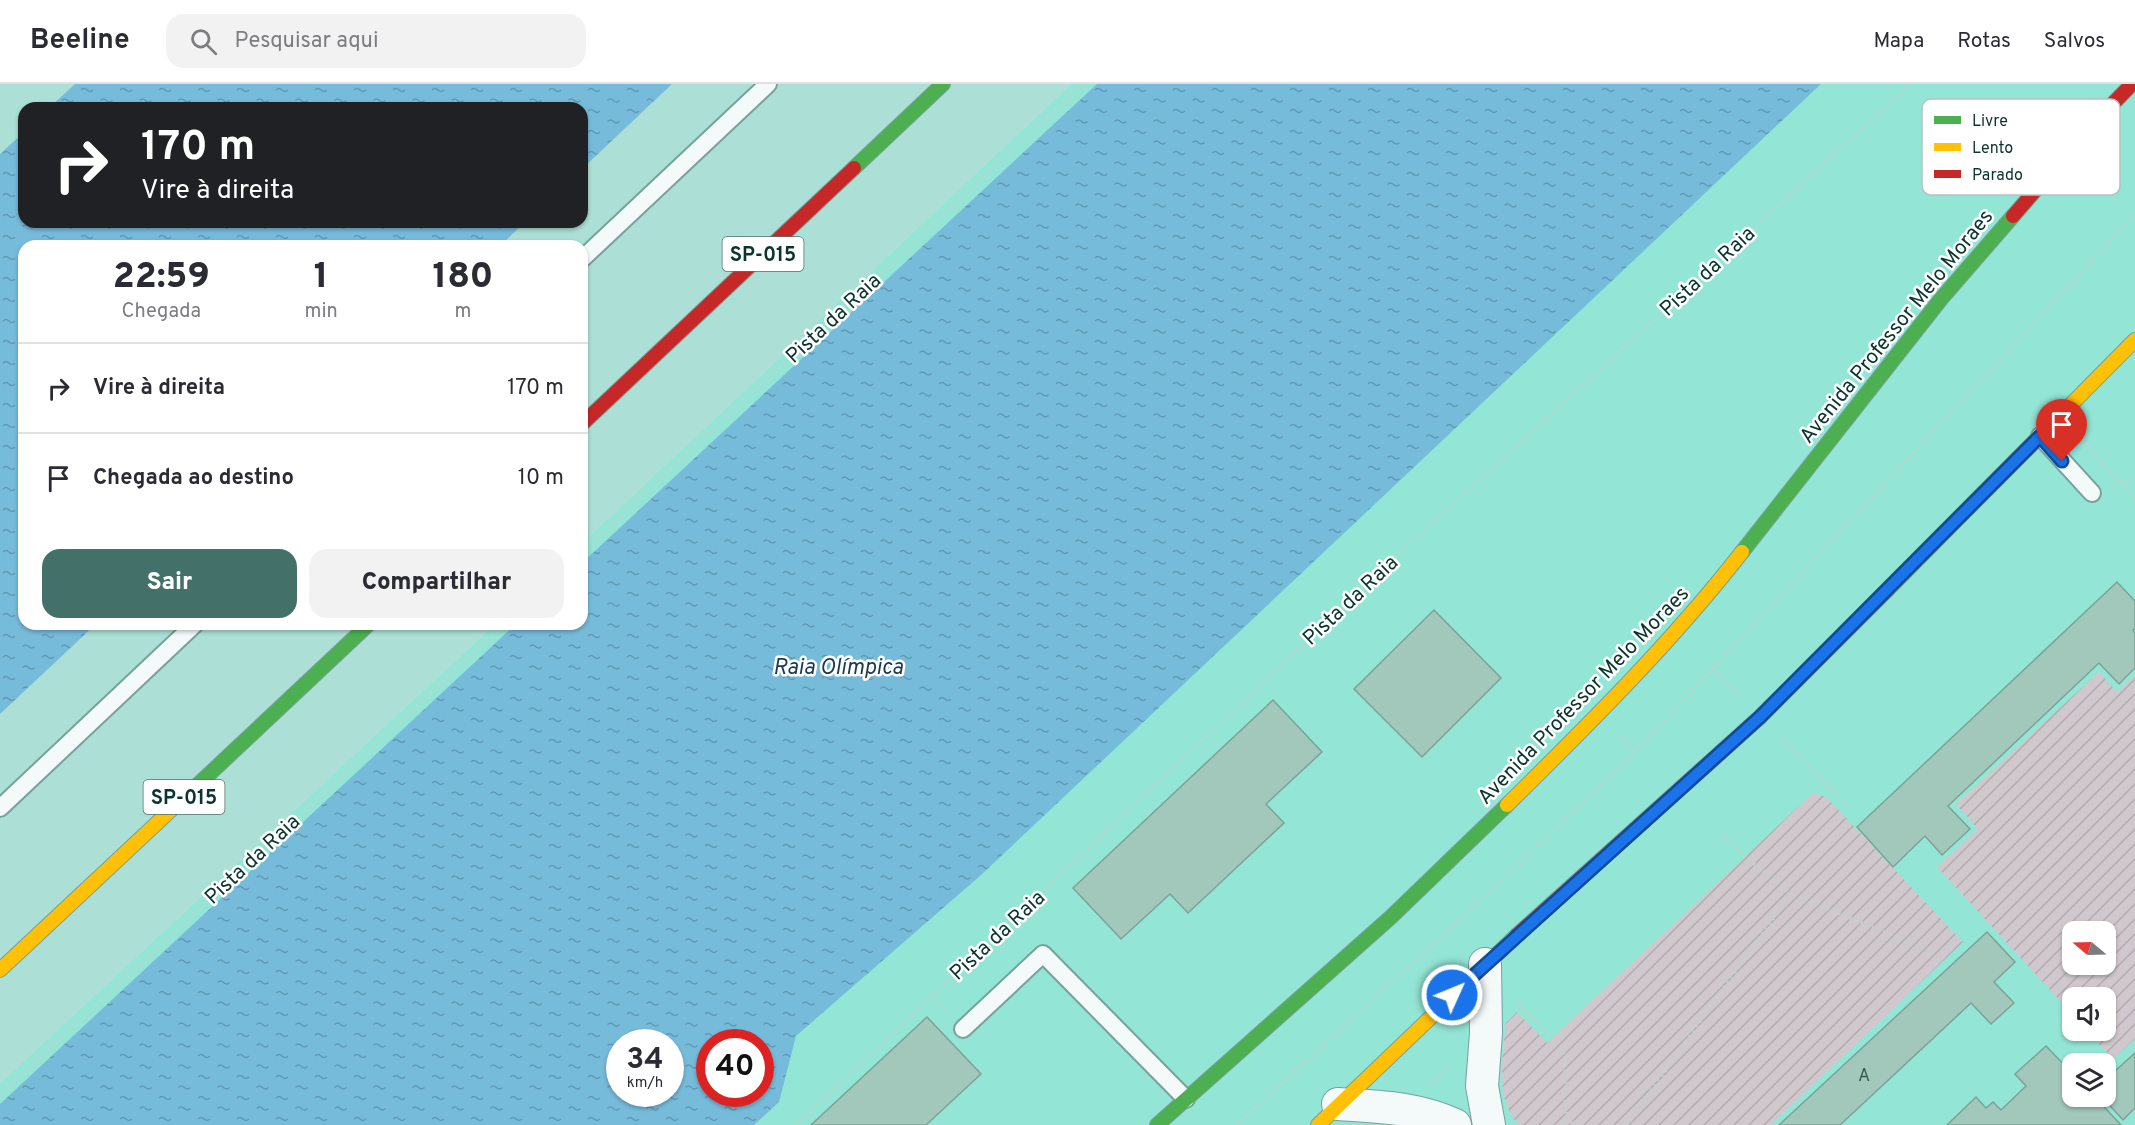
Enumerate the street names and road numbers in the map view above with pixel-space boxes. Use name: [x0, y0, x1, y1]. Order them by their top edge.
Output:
street label: Avenida Professor Melo Moraes: [1794, 204, 2000, 449]
street label: Pista da Raia: [1655, 221, 1761, 323]
road number: SP-015: [722, 237, 804, 271]
street label: Pista da Raia: [781, 268, 887, 370]
street label: Pista da Raia: [1298, 550, 1404, 652]
street label: Avenida Professor Melo Moraes: [1472, 581, 1696, 811]
road number: SP-015: [144, 780, 225, 814]
street label: Pista da Raia: [200, 809, 306, 911]
street label: Pista da Raia: [945, 885, 1051, 987]

